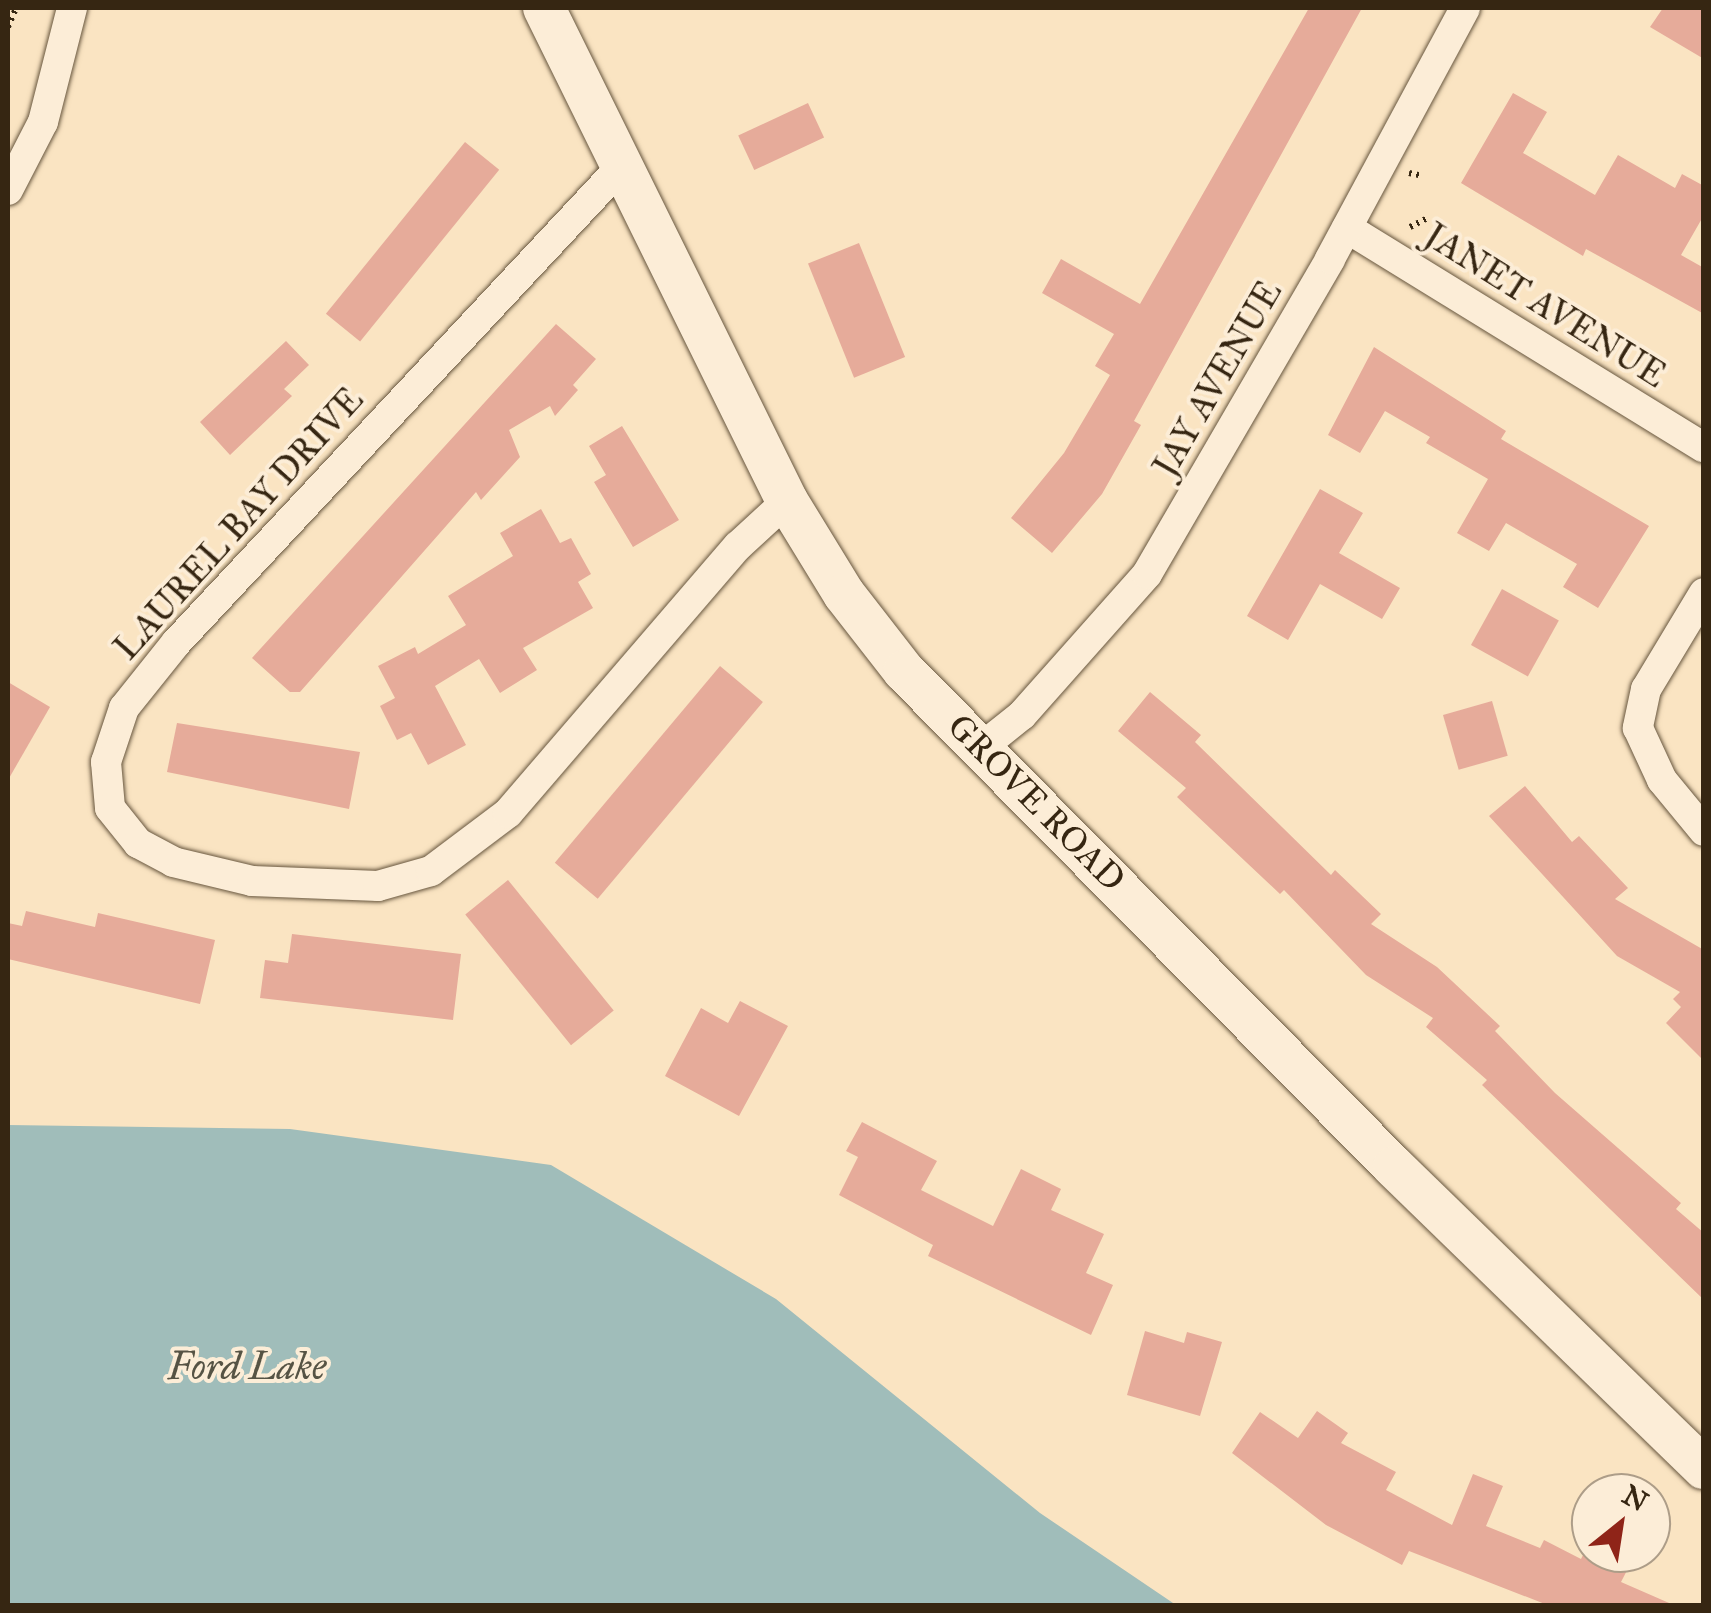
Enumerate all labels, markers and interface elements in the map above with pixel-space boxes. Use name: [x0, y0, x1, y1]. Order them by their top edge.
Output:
street label: JANET AVENUE: [1417, 215, 1673, 397]
street label: JAY AVENUE: [1145, 274, 1291, 484]
street label: LAUREL BAY DRIVE: [106, 379, 372, 669]
street label: GROVE ROAD: [939, 706, 1133, 900]
water label: Ford Lake: [168, 1344, 326, 1390]
north arrow: [1571, 1473, 1671, 1573]
text: N: [1616, 1477, 1654, 1519]

